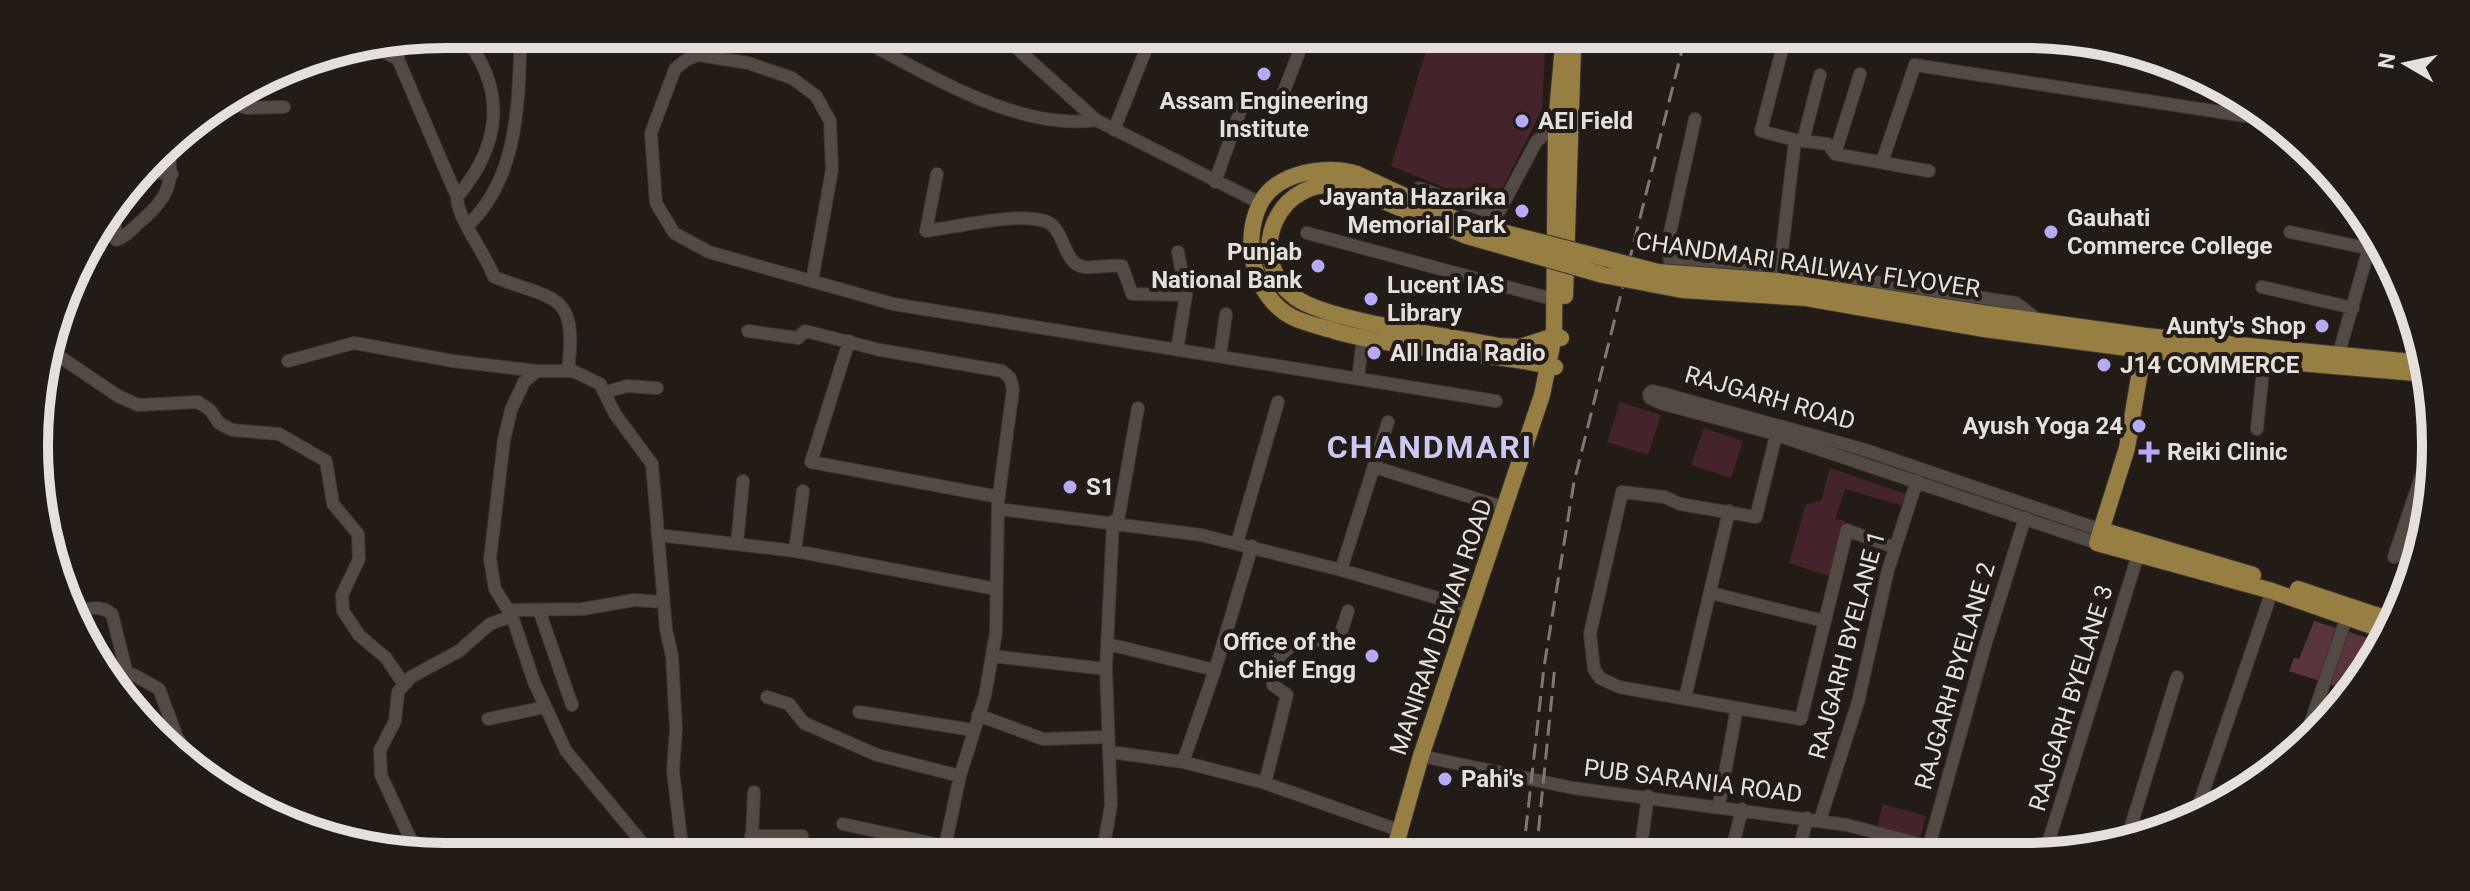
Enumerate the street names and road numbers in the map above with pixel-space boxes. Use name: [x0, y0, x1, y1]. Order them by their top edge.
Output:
street label: CHANDMARI RAILWAY FLYOVER: [1634, 227, 1982, 303]
street label: RAJGARH ROAD: [1682, 360, 1858, 436]
street label: MANIRAM DEWAN ROAD: [1384, 495, 1498, 759]
street label: RAJGARH BYELANE 1: [1803, 528, 1891, 762]
street label: RAJGARH BYELANE 2: [1909, 559, 2001, 793]
street label: RAJGARH BYELANE 3: [2023, 582, 2119, 814]
street label: PUB SARANIA ROAD: [1582, 754, 1804, 808]

